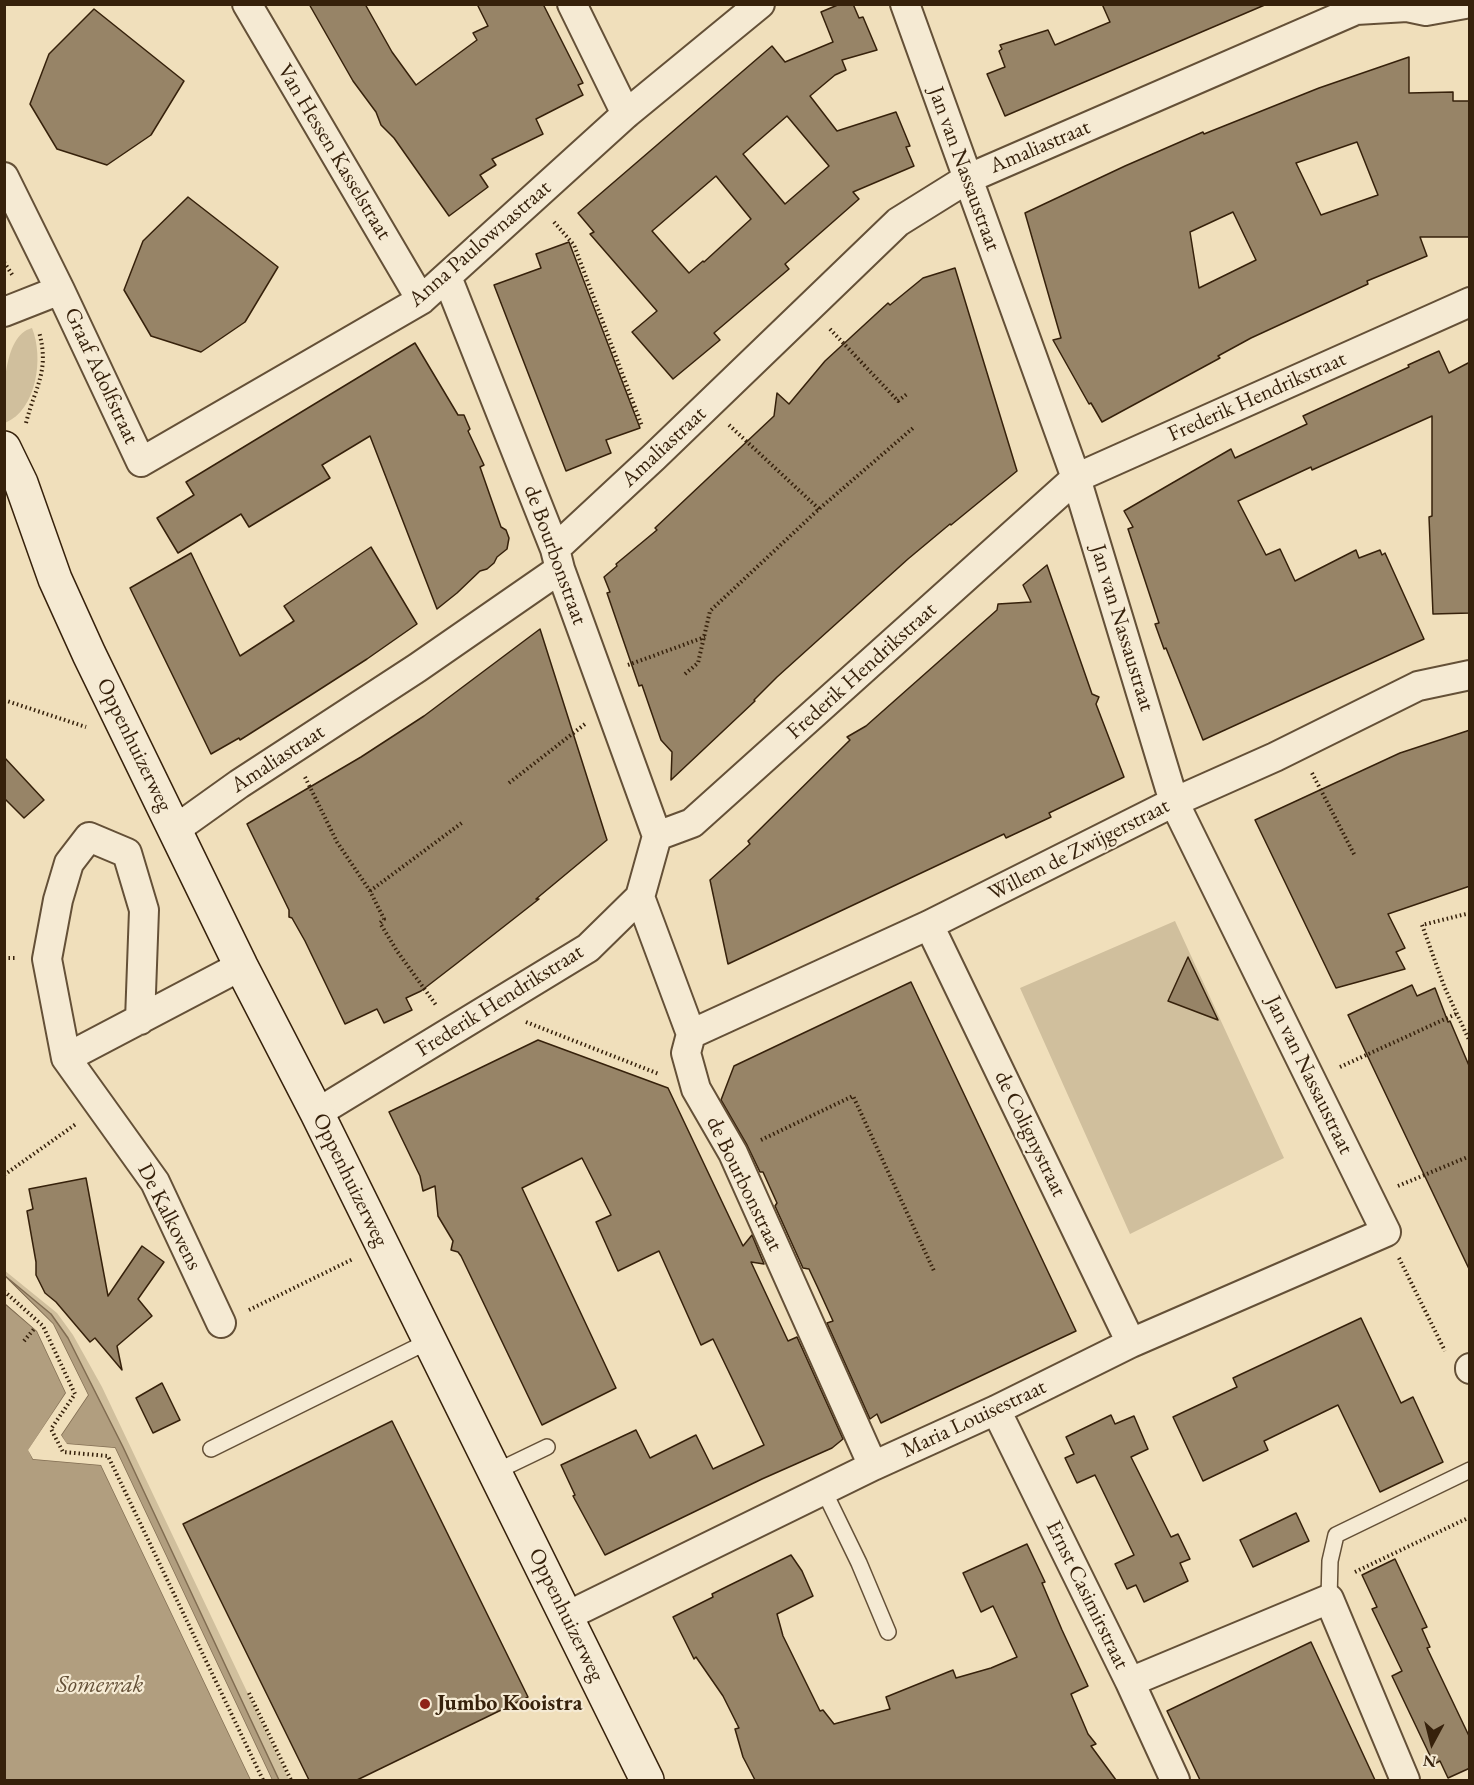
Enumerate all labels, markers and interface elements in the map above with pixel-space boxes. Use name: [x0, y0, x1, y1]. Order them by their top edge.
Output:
street label: Van Hessen Kasselstraat: [271, 59, 397, 245]
street label: Jan van Nassaustraat: [922, 83, 1006, 255]
street label: Amaliastraat: [986, 114, 1094, 180]
street label: Anna Paulownastraat: [403, 175, 557, 313]
street label: Graaf Adolfstraat: [58, 304, 144, 448]
street label: Frederik Hendrikstraat: [1164, 346, 1350, 448]
street label: Amaliastraat: [616, 401, 712, 493]
street label: de Bourbonstraat: [518, 482, 592, 628]
street label: Jan van Nassaustraat: [1084, 541, 1160, 715]
street label: Frederik Hendrikstraat: [782, 597, 942, 745]
street label: Oppenhuizerweg: [90, 674, 178, 816]
street label: Amaliastraat: [226, 719, 330, 799]
street label: Willem de Zwijgerstraat: [984, 793, 1174, 907]
street label: Frederik Hendrikstraat: [412, 939, 588, 1063]
street label: Jan van Nassaustraat: [1259, 991, 1359, 1159]
street label: de Colignystraat: [988, 1067, 1072, 1201]
street label: Oppenhuizerweg: [306, 1109, 394, 1251]
street label: de Bourbonstraat: [700, 1112, 788, 1256]
street label: De Kalkovens: [131, 1159, 207, 1275]
street label: Maria Louisestraat: [898, 1374, 1050, 1464]
street label: Ernst Casimirstraat: [1040, 1516, 1134, 1674]
street label: Oppenhuizerweg: [522, 1544, 610, 1686]
water label: Somerrak: [57, 1671, 143, 1699]
place label: Jumbo Kooistra: [437, 1691, 582, 1717]
marker: Jumbo Kooistra: [418, 1697, 432, 1711]
north arrow: [1402, 1713, 1462, 1773]
text: N: [1422, 1750, 1437, 1773]

